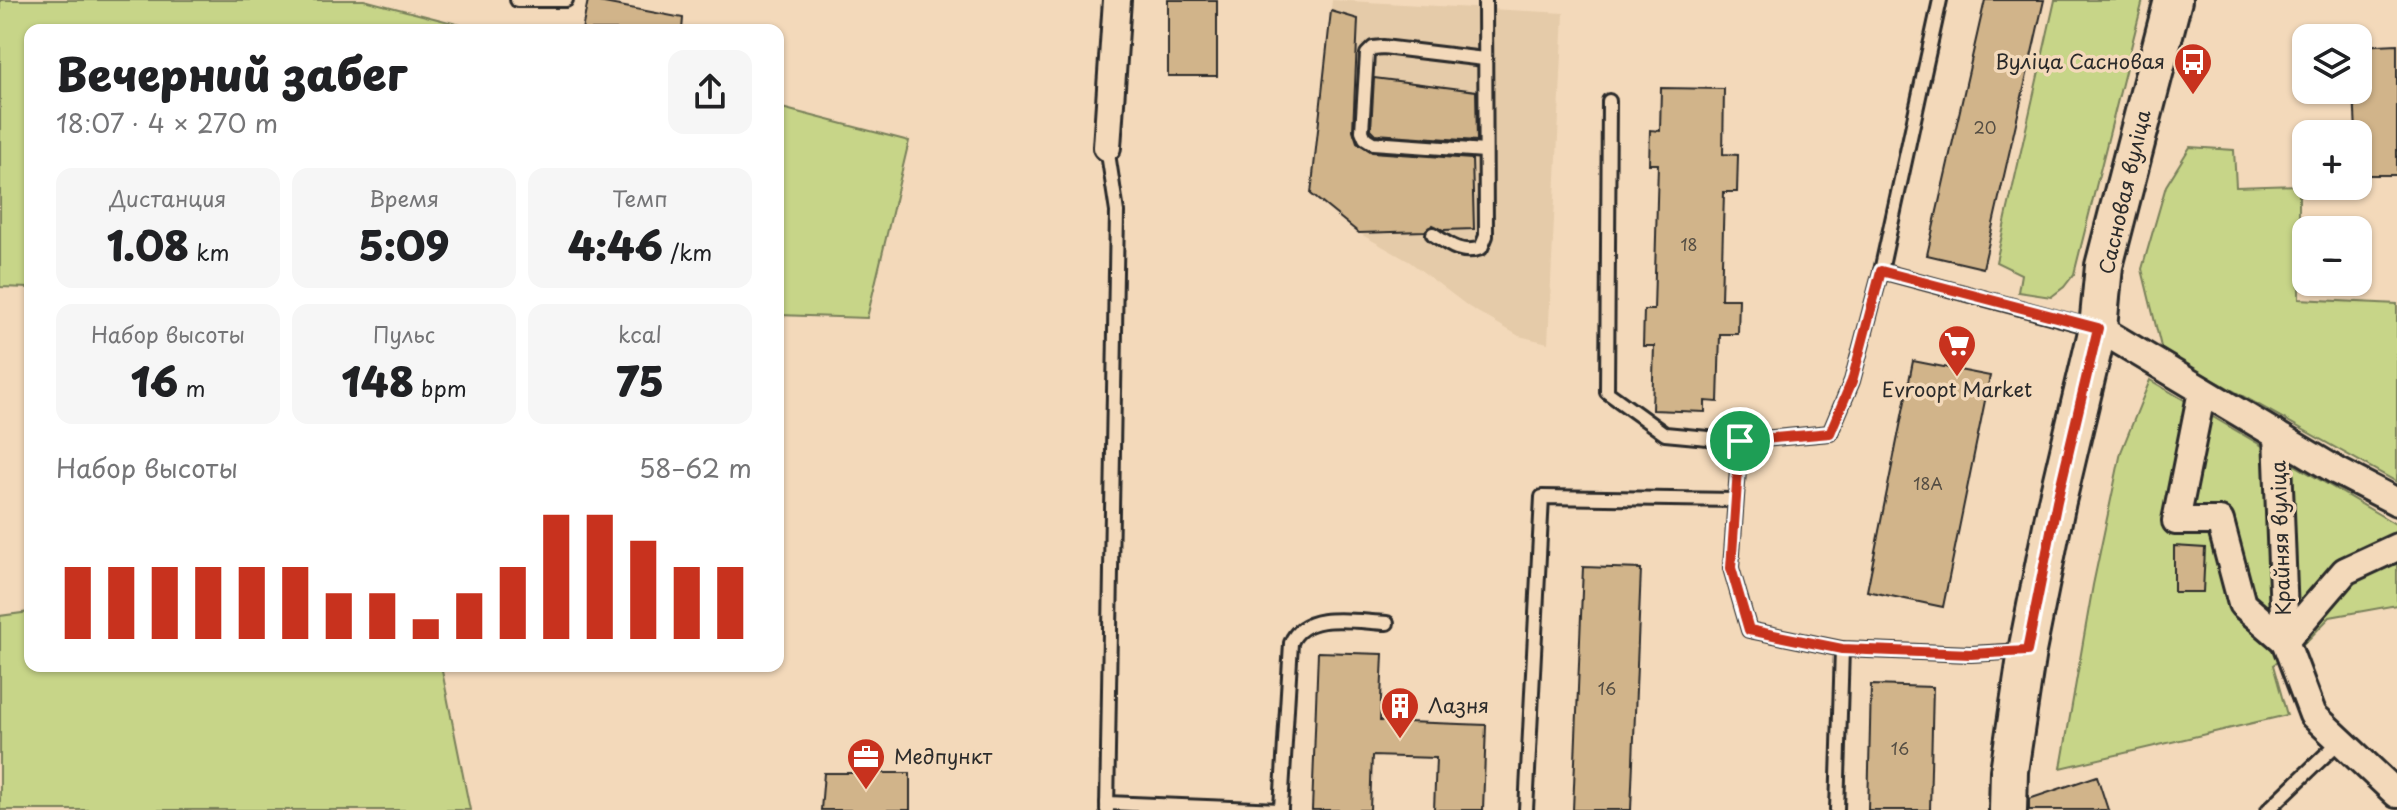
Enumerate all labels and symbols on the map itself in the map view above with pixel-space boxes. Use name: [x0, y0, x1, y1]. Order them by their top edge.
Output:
bus stop icon: Вуліца Сасновая: [2172, 41, 2214, 96]
place label: Вуліца Сасновая: [1995, 46, 2165, 76]
street label: Сасновая вуліца: [2091, 106, 2158, 277]
house number: 20: [1974, 115, 1996, 139]
house number: 18: [1680, 232, 1698, 256]
supermarket icon: Evroopt Market: [1936, 323, 1978, 378]
place label: Evroopt Market: [1882, 374, 2032, 404]
pin: [1706, 407, 1774, 475]
street label: Крайняя вуліца: [2262, 459, 2298, 616]
house number: 18А: [1913, 471, 1943, 495]
house number: 16: [1598, 676, 1616, 700]
building icon: Лазня: [1379, 685, 1421, 740]
place label: Лазня: [1428, 690, 1489, 720]
office icon: Медпункт: [845, 736, 887, 791]
house number: 16: [1891, 736, 1909, 760]
place label: Медпункт: [894, 741, 993, 771]

